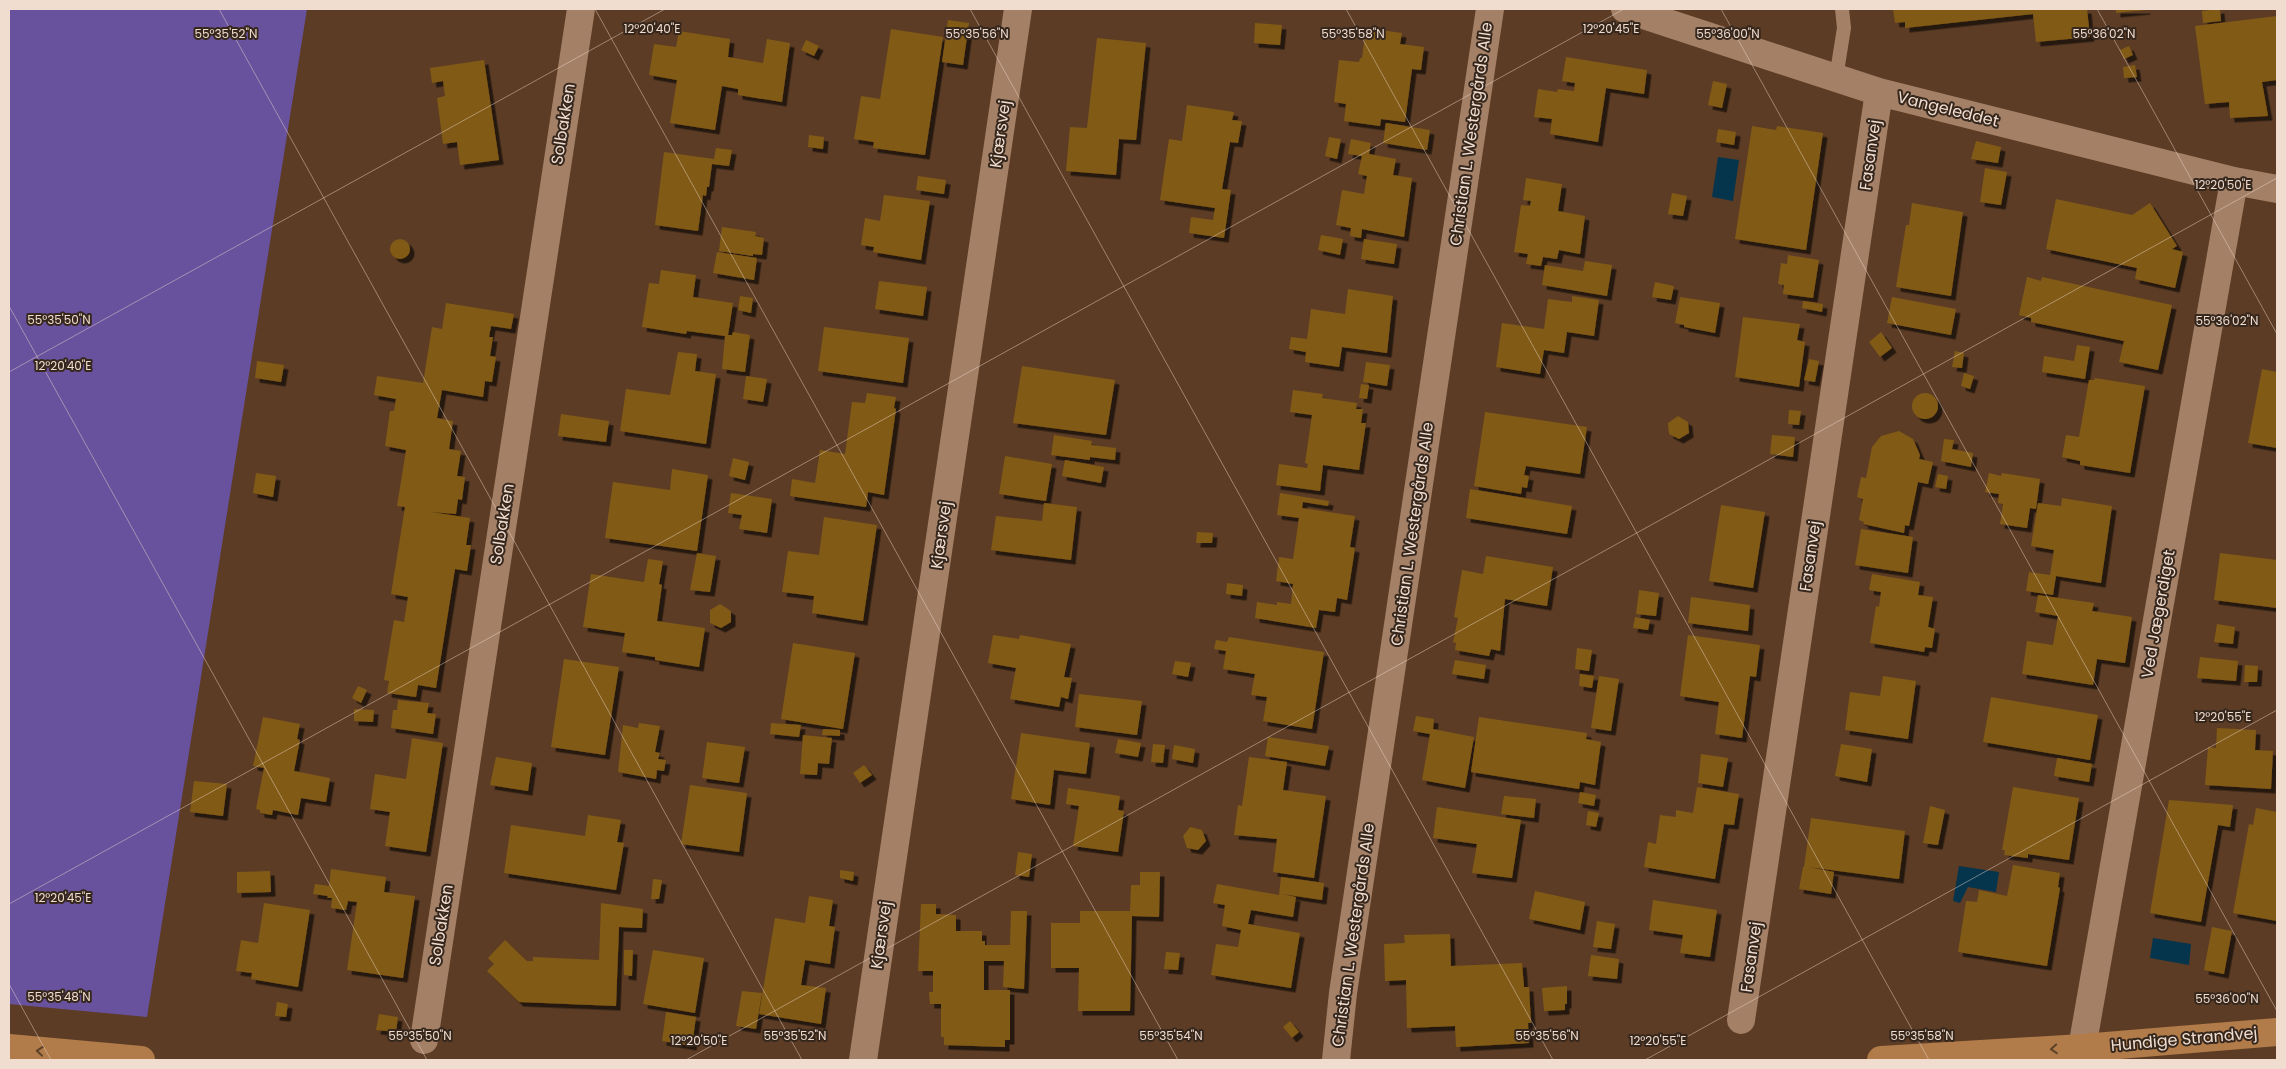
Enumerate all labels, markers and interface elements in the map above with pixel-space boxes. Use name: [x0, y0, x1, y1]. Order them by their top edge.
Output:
text: 12°20'40"E: [624, 20, 680, 37]
text: 12°20'45"E: [1583, 20, 1639, 37]
street label: Christian L. Westergårds Alle: [1444, 21, 1498, 247]
text: 55°35'52"N: [195, 25, 257, 42]
text: 55°35'56"N: [945, 25, 1009, 42]
text: 55°35'58"N: [1321, 25, 1385, 42]
text: 55°36'00"N: [1696, 25, 1760, 42]
text: 55°36'02"N: [2073, 25, 2135, 42]
street label: Solbakken: [545, 82, 581, 166]
street label: Vangeleddet: [1895, 85, 2001, 133]
street label: Kjærsvej: [984, 99, 1016, 169]
street label: Fasanvej: [1854, 118, 1886, 192]
text: 12°20'50"E: [2195, 176, 2251, 193]
text: 55°35'50"N: [27, 311, 91, 328]
text: 55°36'02"N: [2196, 312, 2258, 329]
text: 12°20'40"E: [35, 357, 91, 374]
street label: Christian L. Westergårds Alle: [1385, 421, 1439, 647]
street label: Solbakken: [484, 482, 520, 566]
street label: Kjærsvej: [925, 500, 957, 570]
street label: Fasanvej: [1794, 519, 1826, 593]
street label: Ved Jægerdiget: [2135, 548, 2181, 680]
text: 12°20'55"E: [2195, 708, 2251, 725]
street label: Christian L. Westergårds Alle: [1326, 822, 1380, 1048]
street label: Solbakken: [423, 883, 459, 967]
text: 12°20'45"E: [35, 889, 91, 906]
street label: Kjærsvej: [865, 900, 897, 970]
street label: Fasanvej: [1735, 920, 1767, 994]
text: 55°35'48"N: [27, 988, 91, 1005]
text: 55°36'00"N: [2195, 990, 2259, 1007]
street label: Hundige Strandvej: [2110, 1021, 2258, 1057]
text: 55°35'50"N: [388, 1027, 452, 1044]
text: 55°35'52"N: [764, 1027, 826, 1044]
text: 55°35'54"N: [1139, 1027, 1203, 1044]
text: 55°35'56"N: [1515, 1027, 1579, 1044]
text: 55°35'58"N: [1890, 1027, 1954, 1044]
text: 12°20'50"E: [671, 1032, 727, 1049]
text: 12°20'55"E: [1630, 1032, 1686, 1049]
one-way arrow: [2050, 1044, 2058, 1055]
one-way arrow: [36, 1045, 44, 1056]

